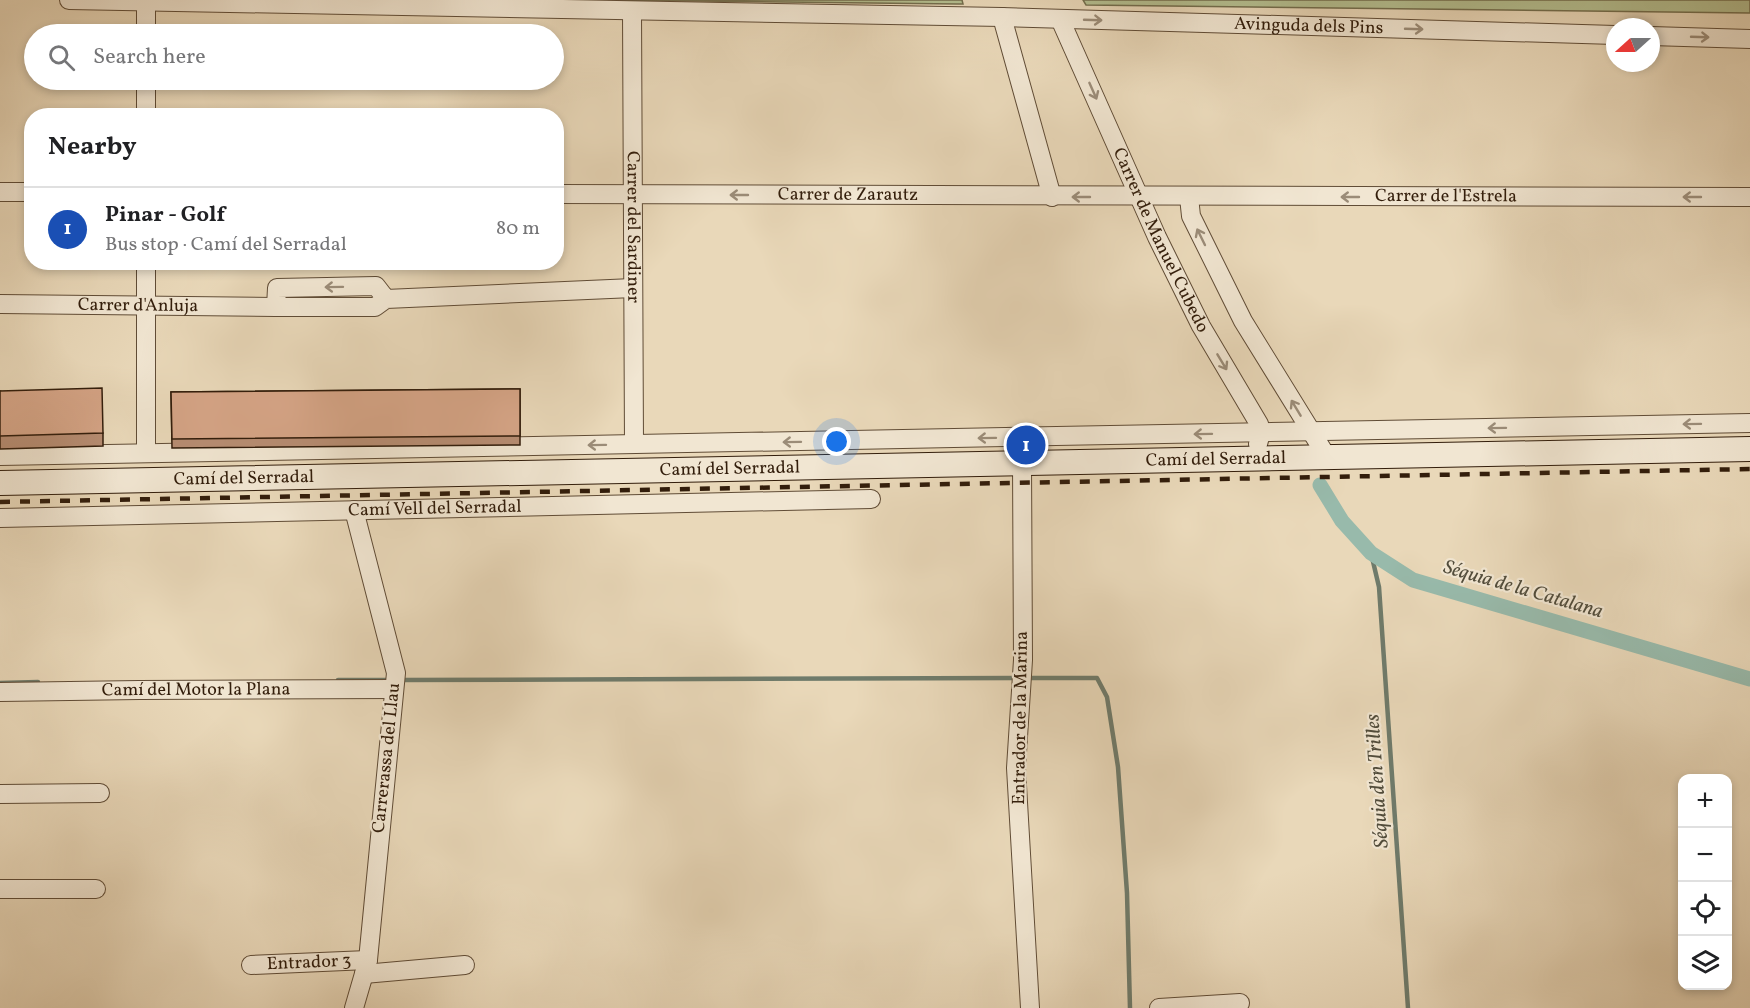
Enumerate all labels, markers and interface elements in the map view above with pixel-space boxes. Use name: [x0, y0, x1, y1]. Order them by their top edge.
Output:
street label: Avinguda dels Pins: [1234, 11, 1384, 41]
one-way arrow: [1082, 14, 1102, 26]
north arrow: [1606, 18, 1660, 72]
one-way arrow: [1403, 23, 1423, 35]
search box: [24, 24, 564, 90]
one-way arrow: [1690, 32, 1710, 43]
icon: search: [45, 41, 78, 74]
text: Search here: [93, 42, 206, 73]
one-way arrow: [1087, 82, 1099, 100]
text: Nearby: [48, 129, 137, 165]
street label: Carrer de Manuel Cubedo: [1106, 144, 1215, 338]
street label: Carrer del Sardiner: [620, 151, 646, 304]
street label: Carrer de Zarautz: [778, 182, 918, 207]
street label: Carrer de l'Estrela: [1375, 184, 1517, 209]
one-way arrow: [730, 189, 750, 201]
one-way arrow: [1072, 191, 1092, 202]
one-way arrow: [1340, 191, 1360, 203]
one-way arrow: [1682, 191, 1702, 203]
text: Pinar - Golf: [105, 200, 225, 231]
text: 1: [63, 215, 72, 243]
text: 80 m: [496, 215, 540, 243]
one-way arrow: [1195, 229, 1207, 247]
text: Bus stop · Camí del Serradal: [105, 231, 347, 259]
one-way arrow: [324, 281, 344, 293]
street label: Carrer d'Anluja: [78, 292, 198, 319]
one-way arrow: [1216, 353, 1228, 370]
one-way arrow: [1290, 400, 1302, 417]
one-way arrow: [1682, 418, 1702, 430]
pin: 1: [1006, 422, 1046, 468]
one-way arrow: [1487, 423, 1507, 434]
your location: [822, 427, 851, 456]
one-way arrow: [1193, 429, 1213, 440]
one-way arrow: [977, 432, 997, 444]
one-way arrow: [782, 436, 802, 447]
one-way arrow: [588, 439, 608, 451]
street label: Camí del Serradal: [1145, 446, 1286, 473]
street label: Camí del Serradal: [659, 455, 800, 483]
street label: Camí del Serradal: [173, 464, 314, 492]
street label: Camí Vell del Serradal: [348, 494, 522, 523]
water label: Séquia de la Catalana: [1440, 554, 1606, 626]
street label: Entrador de la Marina: [1007, 631, 1035, 805]
street label: Camí del Motor la Plana: [101, 677, 290, 703]
street label: Carrerassa del Llau: [367, 682, 407, 834]
water label: Séquia d'en Trilles: [1359, 712, 1397, 849]
map controls: [1678, 774, 1732, 990]
button: +: [1678, 774, 1732, 828]
button: −: [1678, 828, 1732, 882]
button: locate: [1678, 882, 1732, 936]
button: layers: [1678, 936, 1732, 990]
street label: Entrador 3: [266, 948, 352, 977]

